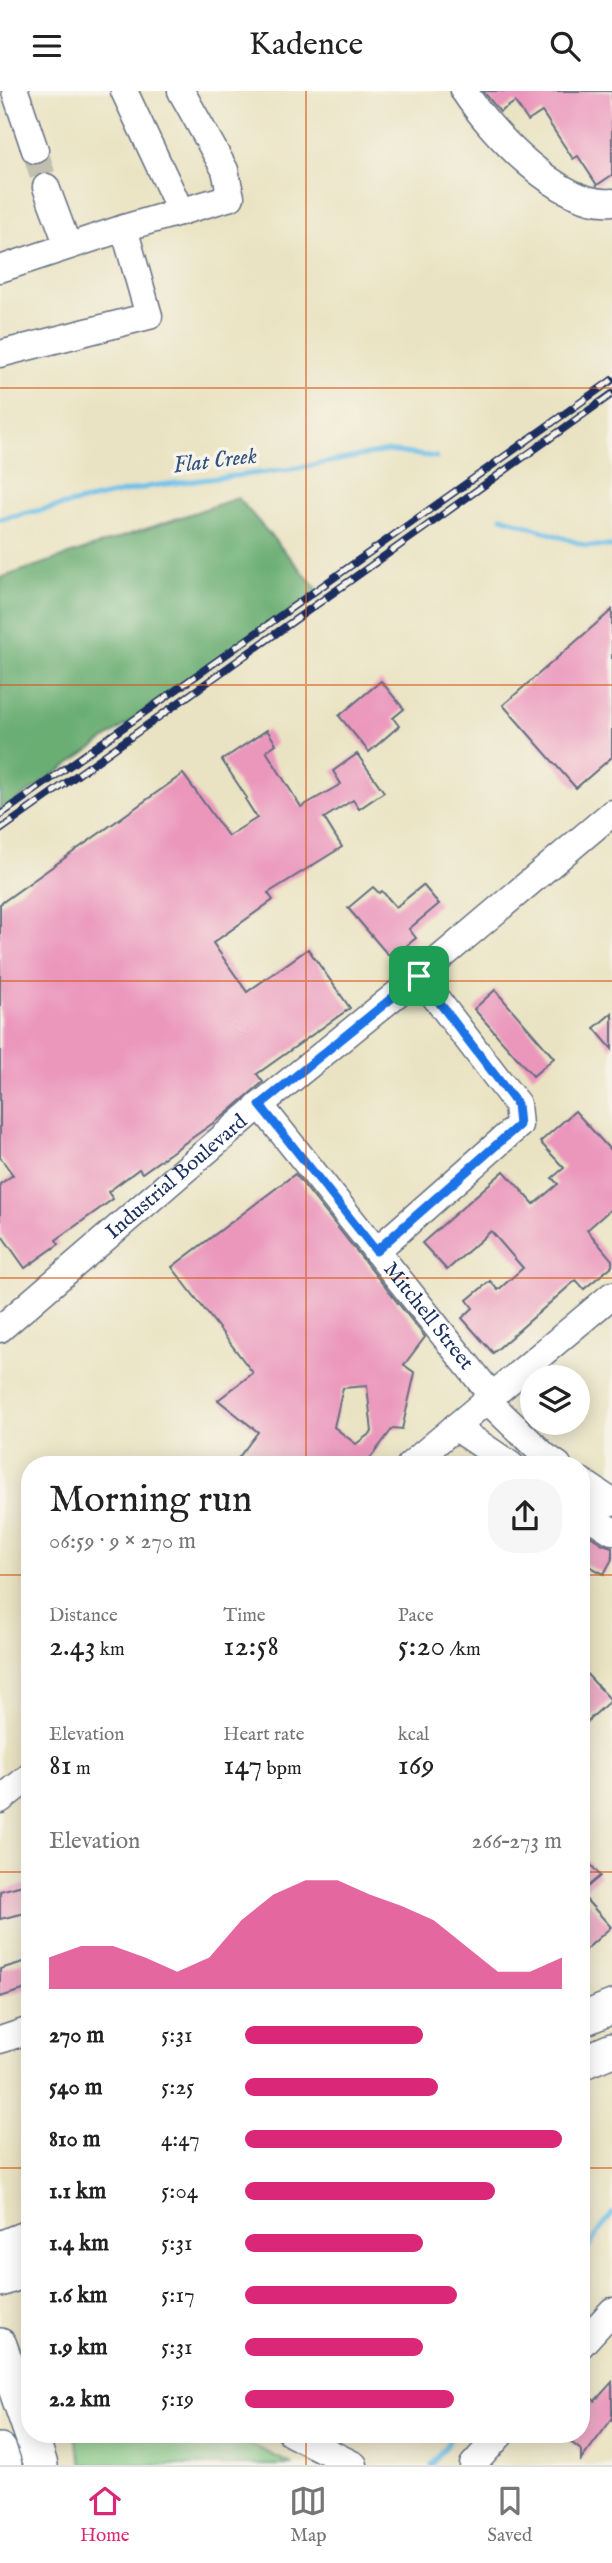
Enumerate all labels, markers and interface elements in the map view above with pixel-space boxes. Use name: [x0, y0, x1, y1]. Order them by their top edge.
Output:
text: Kadence: [249, 25, 363, 66]
icon: menu: [28, 27, 66, 65]
icon: search: [546, 27, 584, 65]
water label: Flat Creek: [171, 441, 259, 481]
pin: [389, 946, 449, 1006]
icon: arrive: [400, 957, 438, 995]
street label: Industrial Boulevard: [100, 1108, 253, 1245]
street label: Mitchell Street: [377, 1257, 480, 1376]
map controls: [520, 1365, 590, 1435]
button: layers: [520, 1365, 590, 1435]
text: Morning run: [49, 1477, 252, 1525]
button: share: [488, 1479, 562, 1553]
text: 06:59 · 9 × 270 m: [49, 1527, 196, 1556]
text: Distance: [49, 1604, 118, 1628]
text: Time: [223, 1604, 266, 1628]
text: Pace: [398, 1604, 434, 1628]
text: 2.43: [49, 1628, 96, 1666]
text: 12:58: [223, 1628, 279, 1666]
text: 5:20: [398, 1628, 445, 1666]
text: km: [96, 1638, 125, 1662]
text: /km: [445, 1638, 481, 1662]
text: Elevation: [49, 1723, 124, 1747]
text: Heart rate: [223, 1723, 304, 1747]
text: kcal: [398, 1723, 429, 1747]
text: 81: [49, 1747, 72, 1785]
text: 147: [223, 1747, 262, 1785]
text: 169: [398, 1747, 435, 1785]
text: m: [72, 1757, 91, 1781]
text: bpm: [262, 1757, 302, 1781]
text: Elevation: [49, 1827, 140, 1856]
text: 266–273 m: [471, 1827, 562, 1856]
text: 270 m: [49, 2021, 104, 2050]
text: 5:31: [161, 2021, 193, 2050]
text: 540 m: [49, 2073, 103, 2102]
text: 5:25: [161, 2073, 194, 2102]
text: 810 m: [49, 2125, 101, 2154]
text: 4:47: [161, 2125, 200, 2154]
text: 1.1 km: [49, 2177, 106, 2206]
text: 5:04: [161, 2177, 198, 2206]
text: 1.4 km: [49, 2229, 109, 2258]
text: 5:31: [161, 2229, 193, 2258]
text: 1.6 km: [49, 2281, 107, 2310]
text: 5:17: [161, 2281, 195, 2310]
text: 1.9 km: [49, 2333, 108, 2362]
text: 5:31: [161, 2333, 193, 2362]
text: 2.2 km: [49, 2385, 111, 2414]
text: 5:19: [161, 2385, 194, 2414]
tab: Home: [80, 2482, 130, 2548]
tab: Map: [289, 2482, 327, 2548]
tab: Saved: [487, 2482, 532, 2548]

